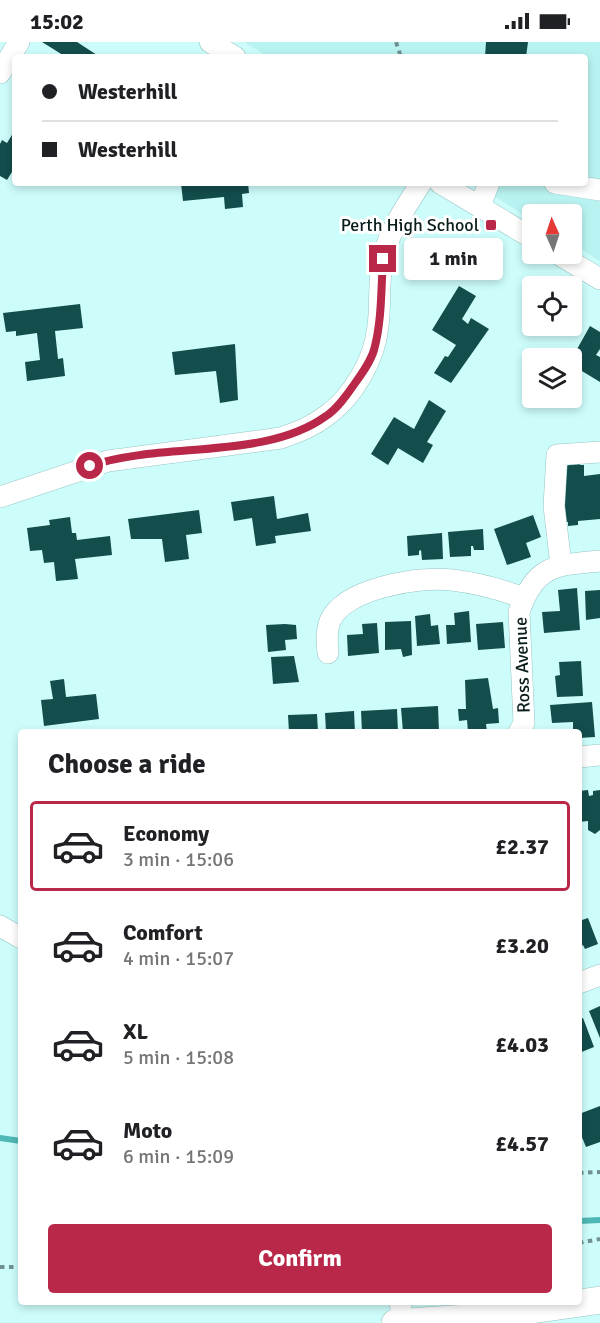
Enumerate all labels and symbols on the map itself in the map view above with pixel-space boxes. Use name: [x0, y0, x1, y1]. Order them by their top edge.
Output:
north arrow: [522, 204, 582, 264]
place label: Perth High School: [341, 214, 479, 236]
marker: Perth High School: [484, 218, 498, 232]
callout: 1 min: [404, 238, 503, 280]
route end: [369, 245, 396, 272]
route start: [76, 452, 103, 479]
street label: Ross Avenue: [509, 617, 535, 713]

